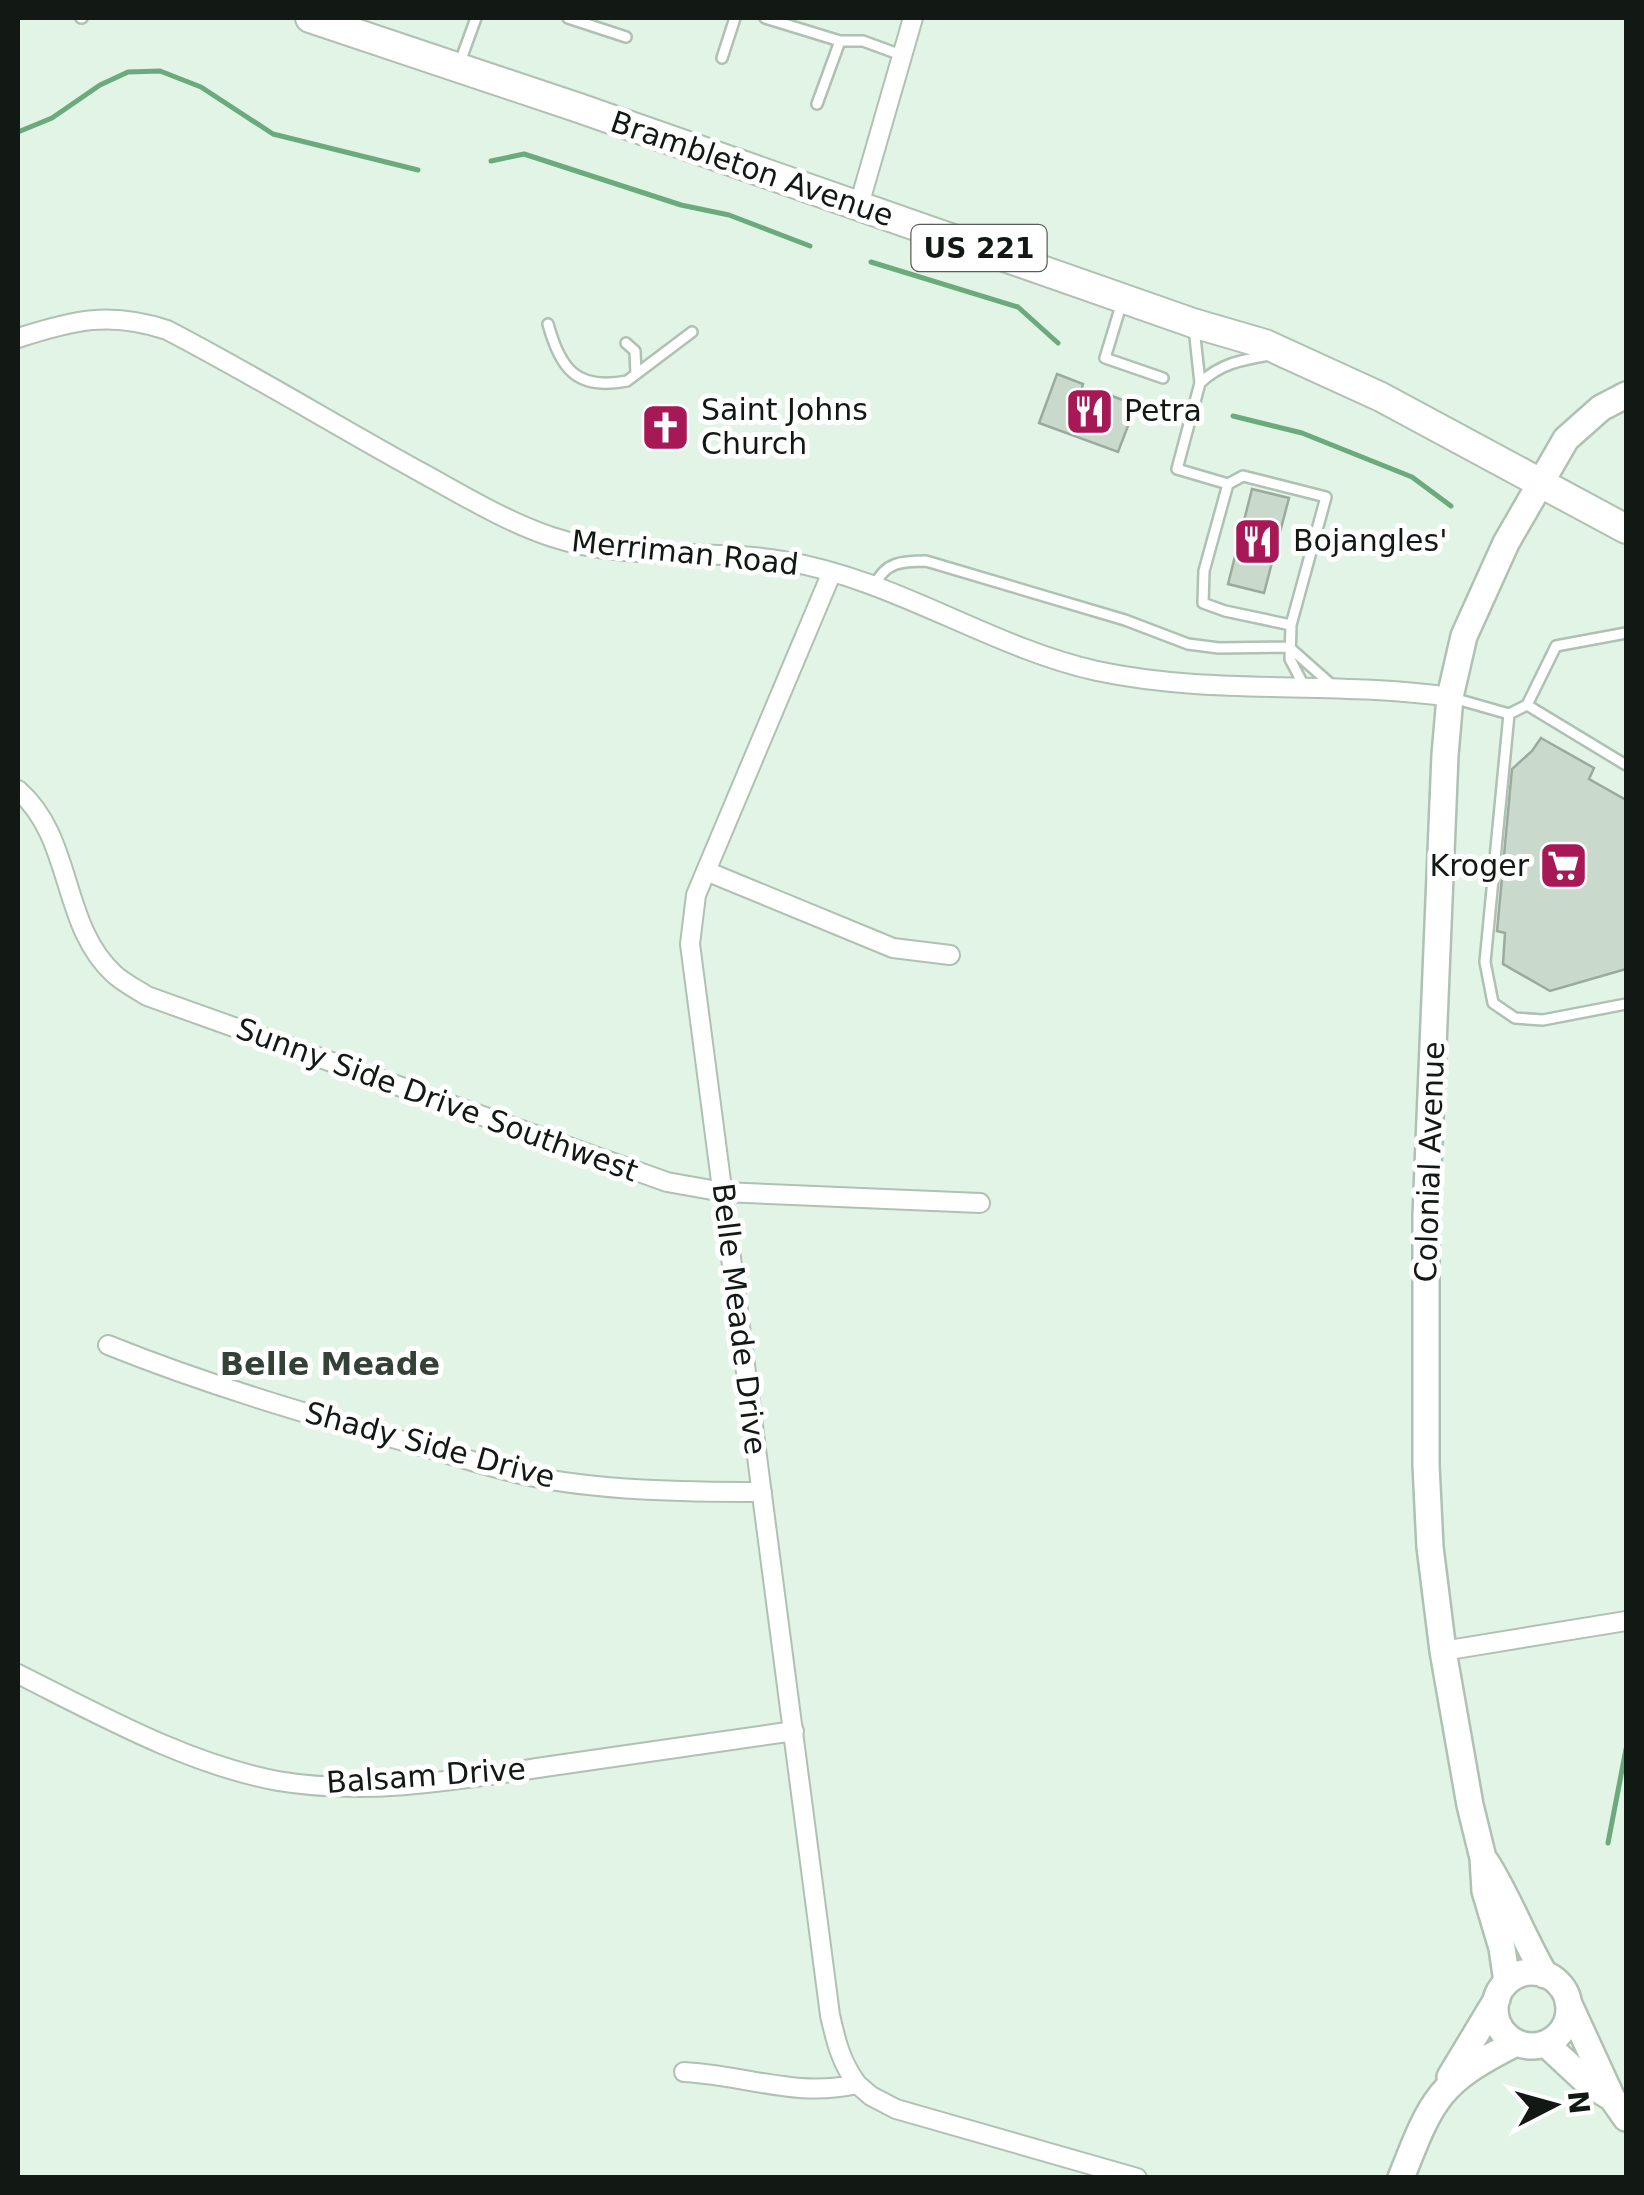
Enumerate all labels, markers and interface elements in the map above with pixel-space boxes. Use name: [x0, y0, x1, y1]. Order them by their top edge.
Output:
street label: Brambleton Avenue: [606, 104, 898, 233]
road number: US 221: [912, 225, 1046, 271]
restaurant icon: Petra: [1063, 385, 1115, 437]
place label: Saint Johns Church: [701, 392, 868, 461]
place label: Petra: [1124, 393, 1202, 428]
church icon: Saint Johns Church: [640, 401, 692, 453]
restaurant icon: Bojangles': [1232, 515, 1284, 567]
street label: Merriman Road: [570, 523, 800, 582]
place label: Bojangles': [1293, 523, 1447, 558]
supermarket icon: Kroger: [1538, 840, 1590, 892]
place label: Kroger: [1429, 848, 1530, 883]
street label: Sunny Side Drive Southwest: [232, 1010, 643, 1189]
street label: Colonial Avenue: [1408, 1041, 1451, 1283]
street label: Belle Meade Drive: [705, 1181, 774, 1457]
district label: Belle Meade: [220, 1345, 440, 1383]
street label: Shady Side Drive: [301, 1394, 559, 1495]
street label: Balsam Drive: [325, 1751, 527, 1800]
north arrow: [1504, 2055, 1604, 2155]
text: N: [1561, 2089, 1596, 2116]

